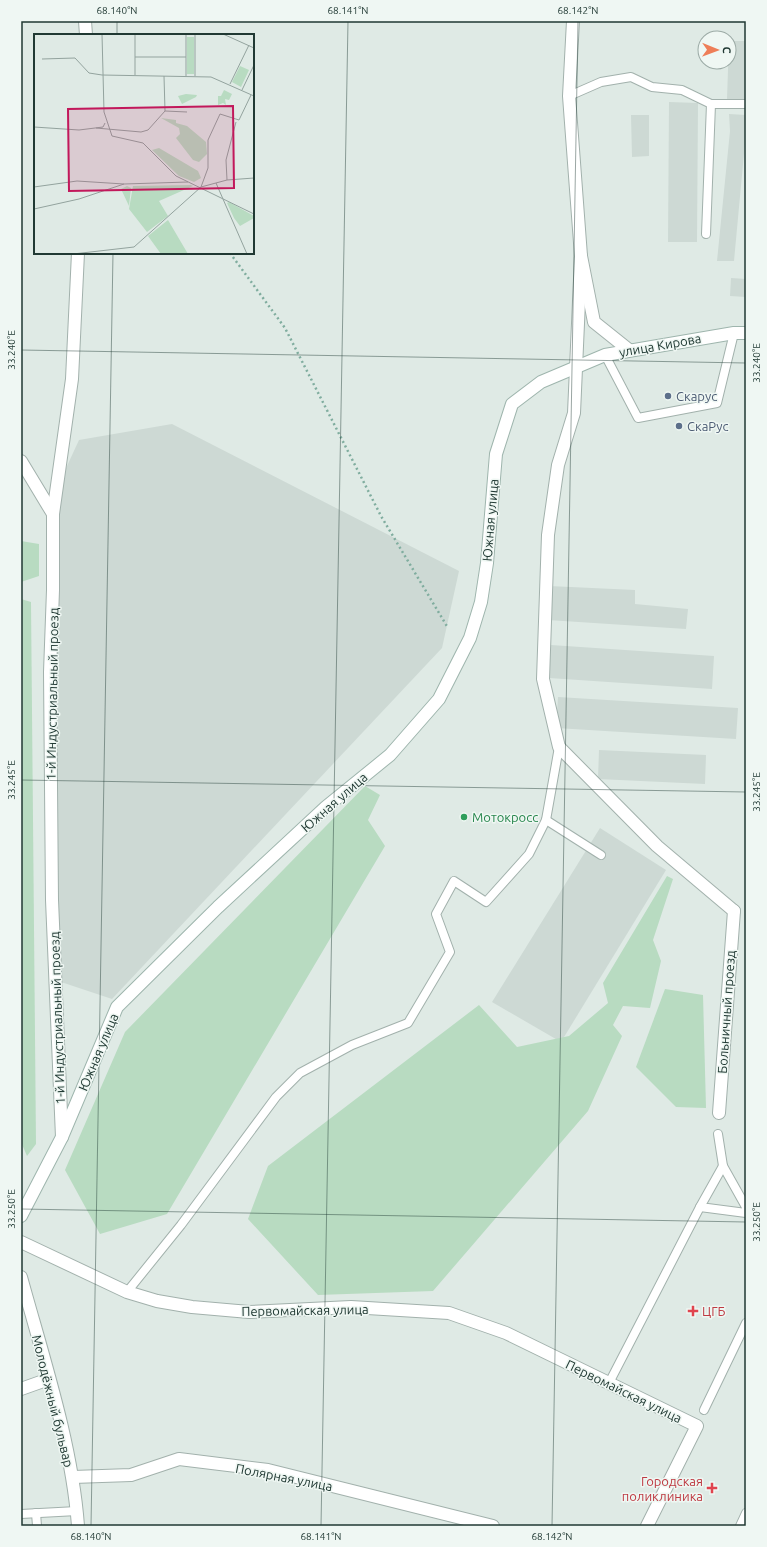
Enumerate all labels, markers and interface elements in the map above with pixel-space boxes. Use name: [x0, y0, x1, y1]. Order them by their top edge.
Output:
text: 68.140°N: [96, 5, 138, 16]
text: 68.141°N: [327, 5, 369, 16]
text: 68.142°N: [557, 5, 599, 16]
north arrow: [697, 30, 737, 70]
inset map: [34, 34, 254, 254]
text: С: [721, 47, 733, 54]
text: 33.240°E: [6, 330, 17, 370]
street label: улица Кирова: [618, 331, 702, 359]
text: 33.240°E: [751, 343, 762, 383]
place label: Скарус: [676, 389, 717, 403]
marker: Скарус: [663, 391, 673, 401]
place label: СкаРус: [687, 419, 729, 433]
marker: СкаРус: [674, 421, 684, 431]
street label: Южная улица: [479, 478, 501, 562]
street label: 1-й Индустриальный проезд: [43, 607, 61, 781]
text: 33.245°E: [6, 760, 17, 800]
street label: Южная улица: [298, 770, 370, 834]
text: 33.245°E: [751, 772, 762, 812]
place label: Мотокросс: [472, 810, 538, 824]
marker: Мотокросс: [459, 812, 469, 822]
street label: 1-й Индустриальный проезд: [47, 931, 67, 1105]
street label: Больничный проезд: [715, 949, 737, 1074]
street label: Южная улица: [75, 1011, 121, 1093]
text: 33.250°E: [6, 1189, 17, 1229]
text: 33.250°E: [751, 1202, 762, 1242]
street label: Первомайская улица: [241, 1302, 369, 1318]
place label: ЦГБ: [702, 1304, 726, 1318]
marker: ЦГБ: [687, 1305, 699, 1317]
street label: Молодёжный бульвар: [30, 1333, 76, 1469]
street label: Первомайская улица: [564, 1357, 684, 1425]
street label: Полярная улица: [234, 1461, 334, 1493]
place label: Городская поликлиника: [622, 1474, 703, 1503]
marker: Городская поликлиника: [706, 1482, 718, 1494]
text: 68.140°N: [70, 1531, 112, 1542]
text: 68.141°N: [300, 1531, 342, 1542]
text: 68.142°N: [531, 1531, 573, 1542]

